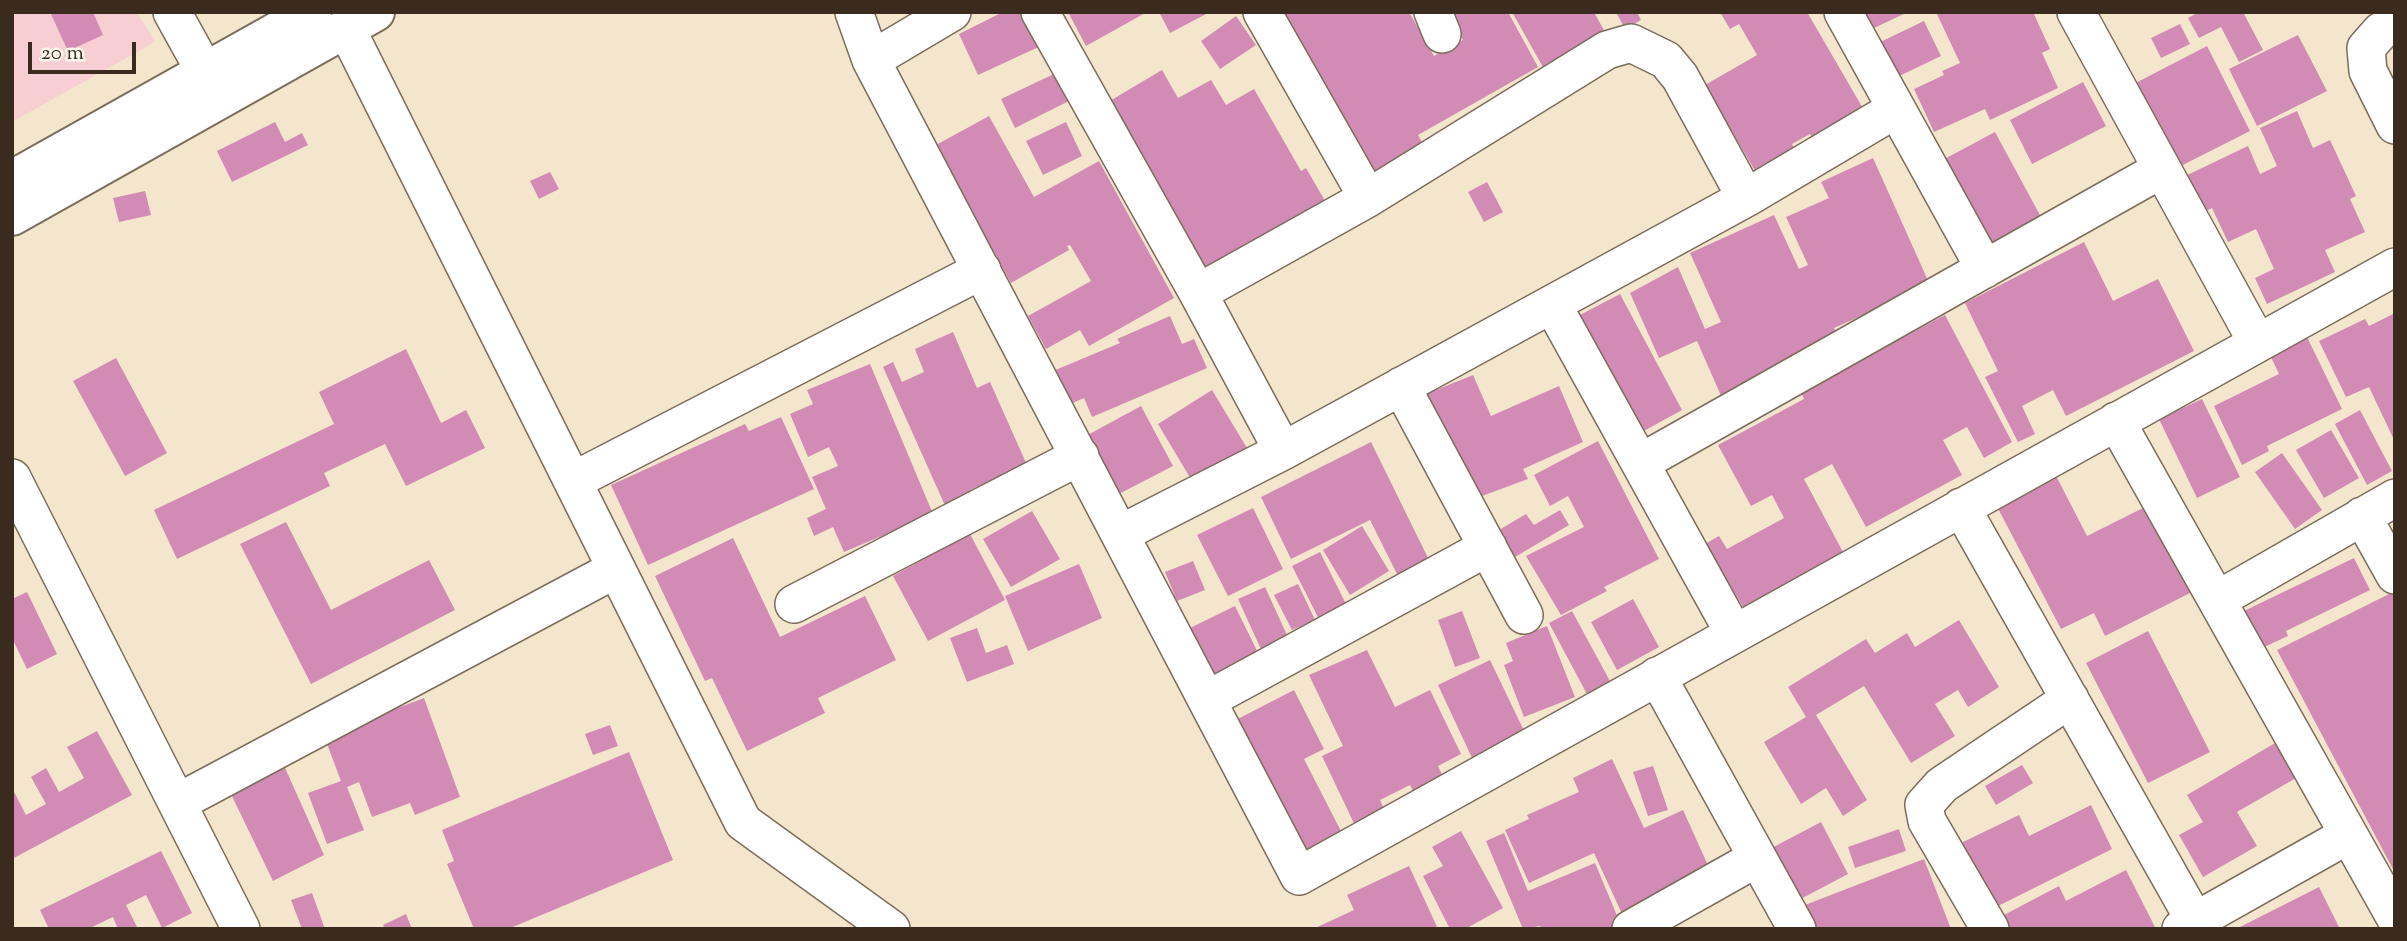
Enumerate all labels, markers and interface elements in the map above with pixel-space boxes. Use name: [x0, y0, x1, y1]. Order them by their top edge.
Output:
scale bar: [32, 28, 140, 72]
text: 20 m: [41, 39, 84, 69]

